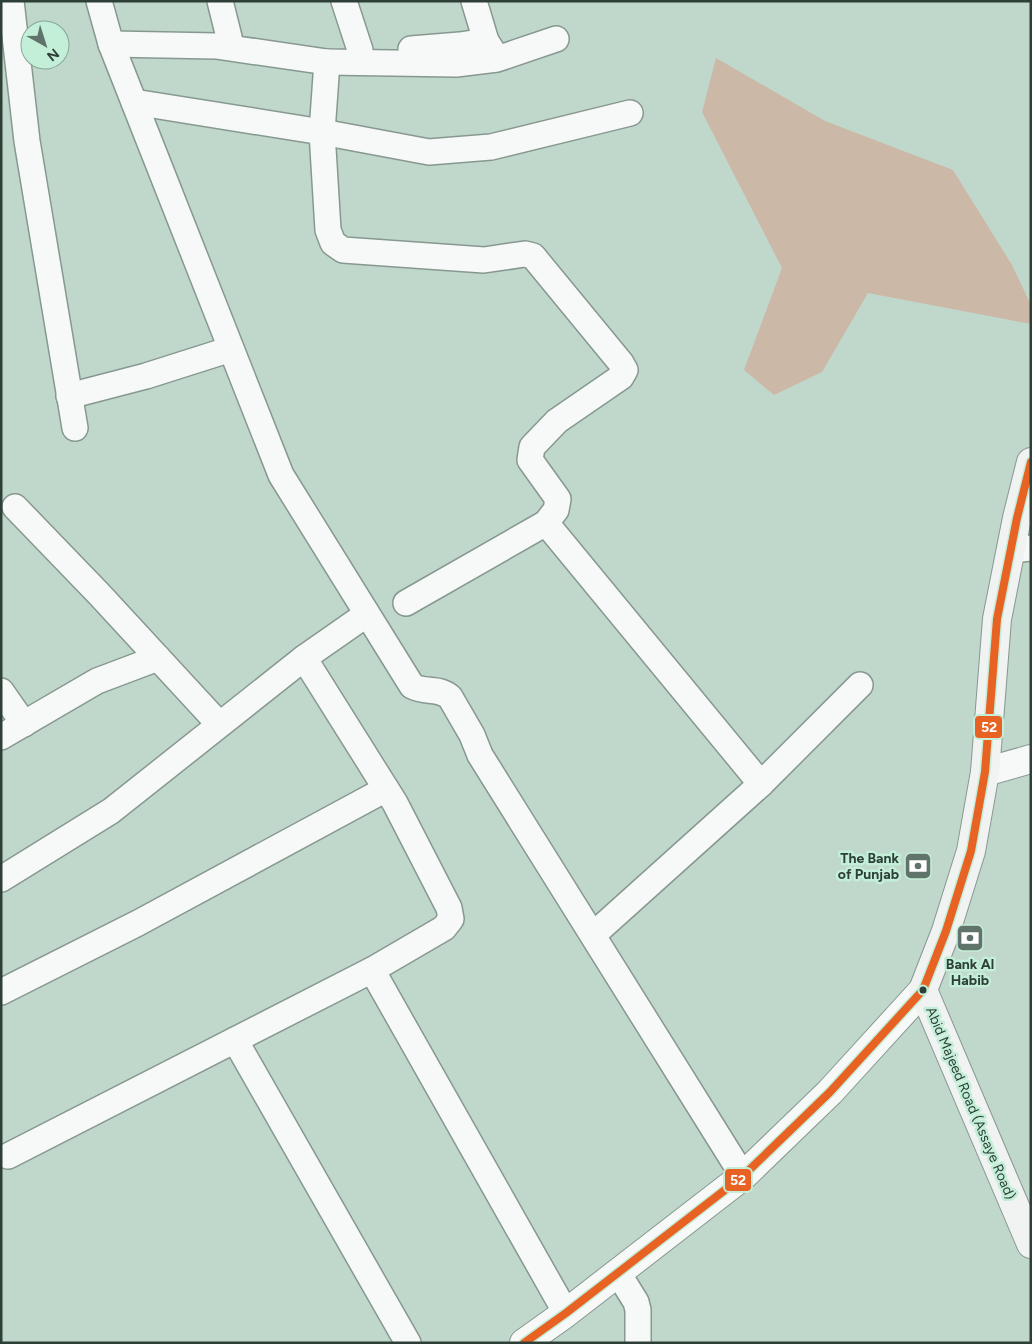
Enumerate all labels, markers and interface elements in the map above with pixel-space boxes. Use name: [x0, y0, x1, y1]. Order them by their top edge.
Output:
north arrow: [20, 20, 70, 70]
text: N: [43, 45, 62, 65]
line badge: 52: [974, 715, 1003, 739]
text: 52: [981, 719, 997, 736]
place label: The Bank of Punjab: [838, 850, 899, 883]
bank icon: The Bank of Punjab: [903, 851, 933, 881]
bank icon: Bank Al Habib: [955, 923, 985, 953]
place label: Bank Al Habib: [946, 956, 994, 989]
unlabelled marker: [918, 985, 928, 995]
street label: Abid Majeed Road (Assaye Road): [922, 1004, 1019, 1202]
line badge: 52: [724, 1168, 752, 1192]
text: 52: [730, 1172, 746, 1189]

